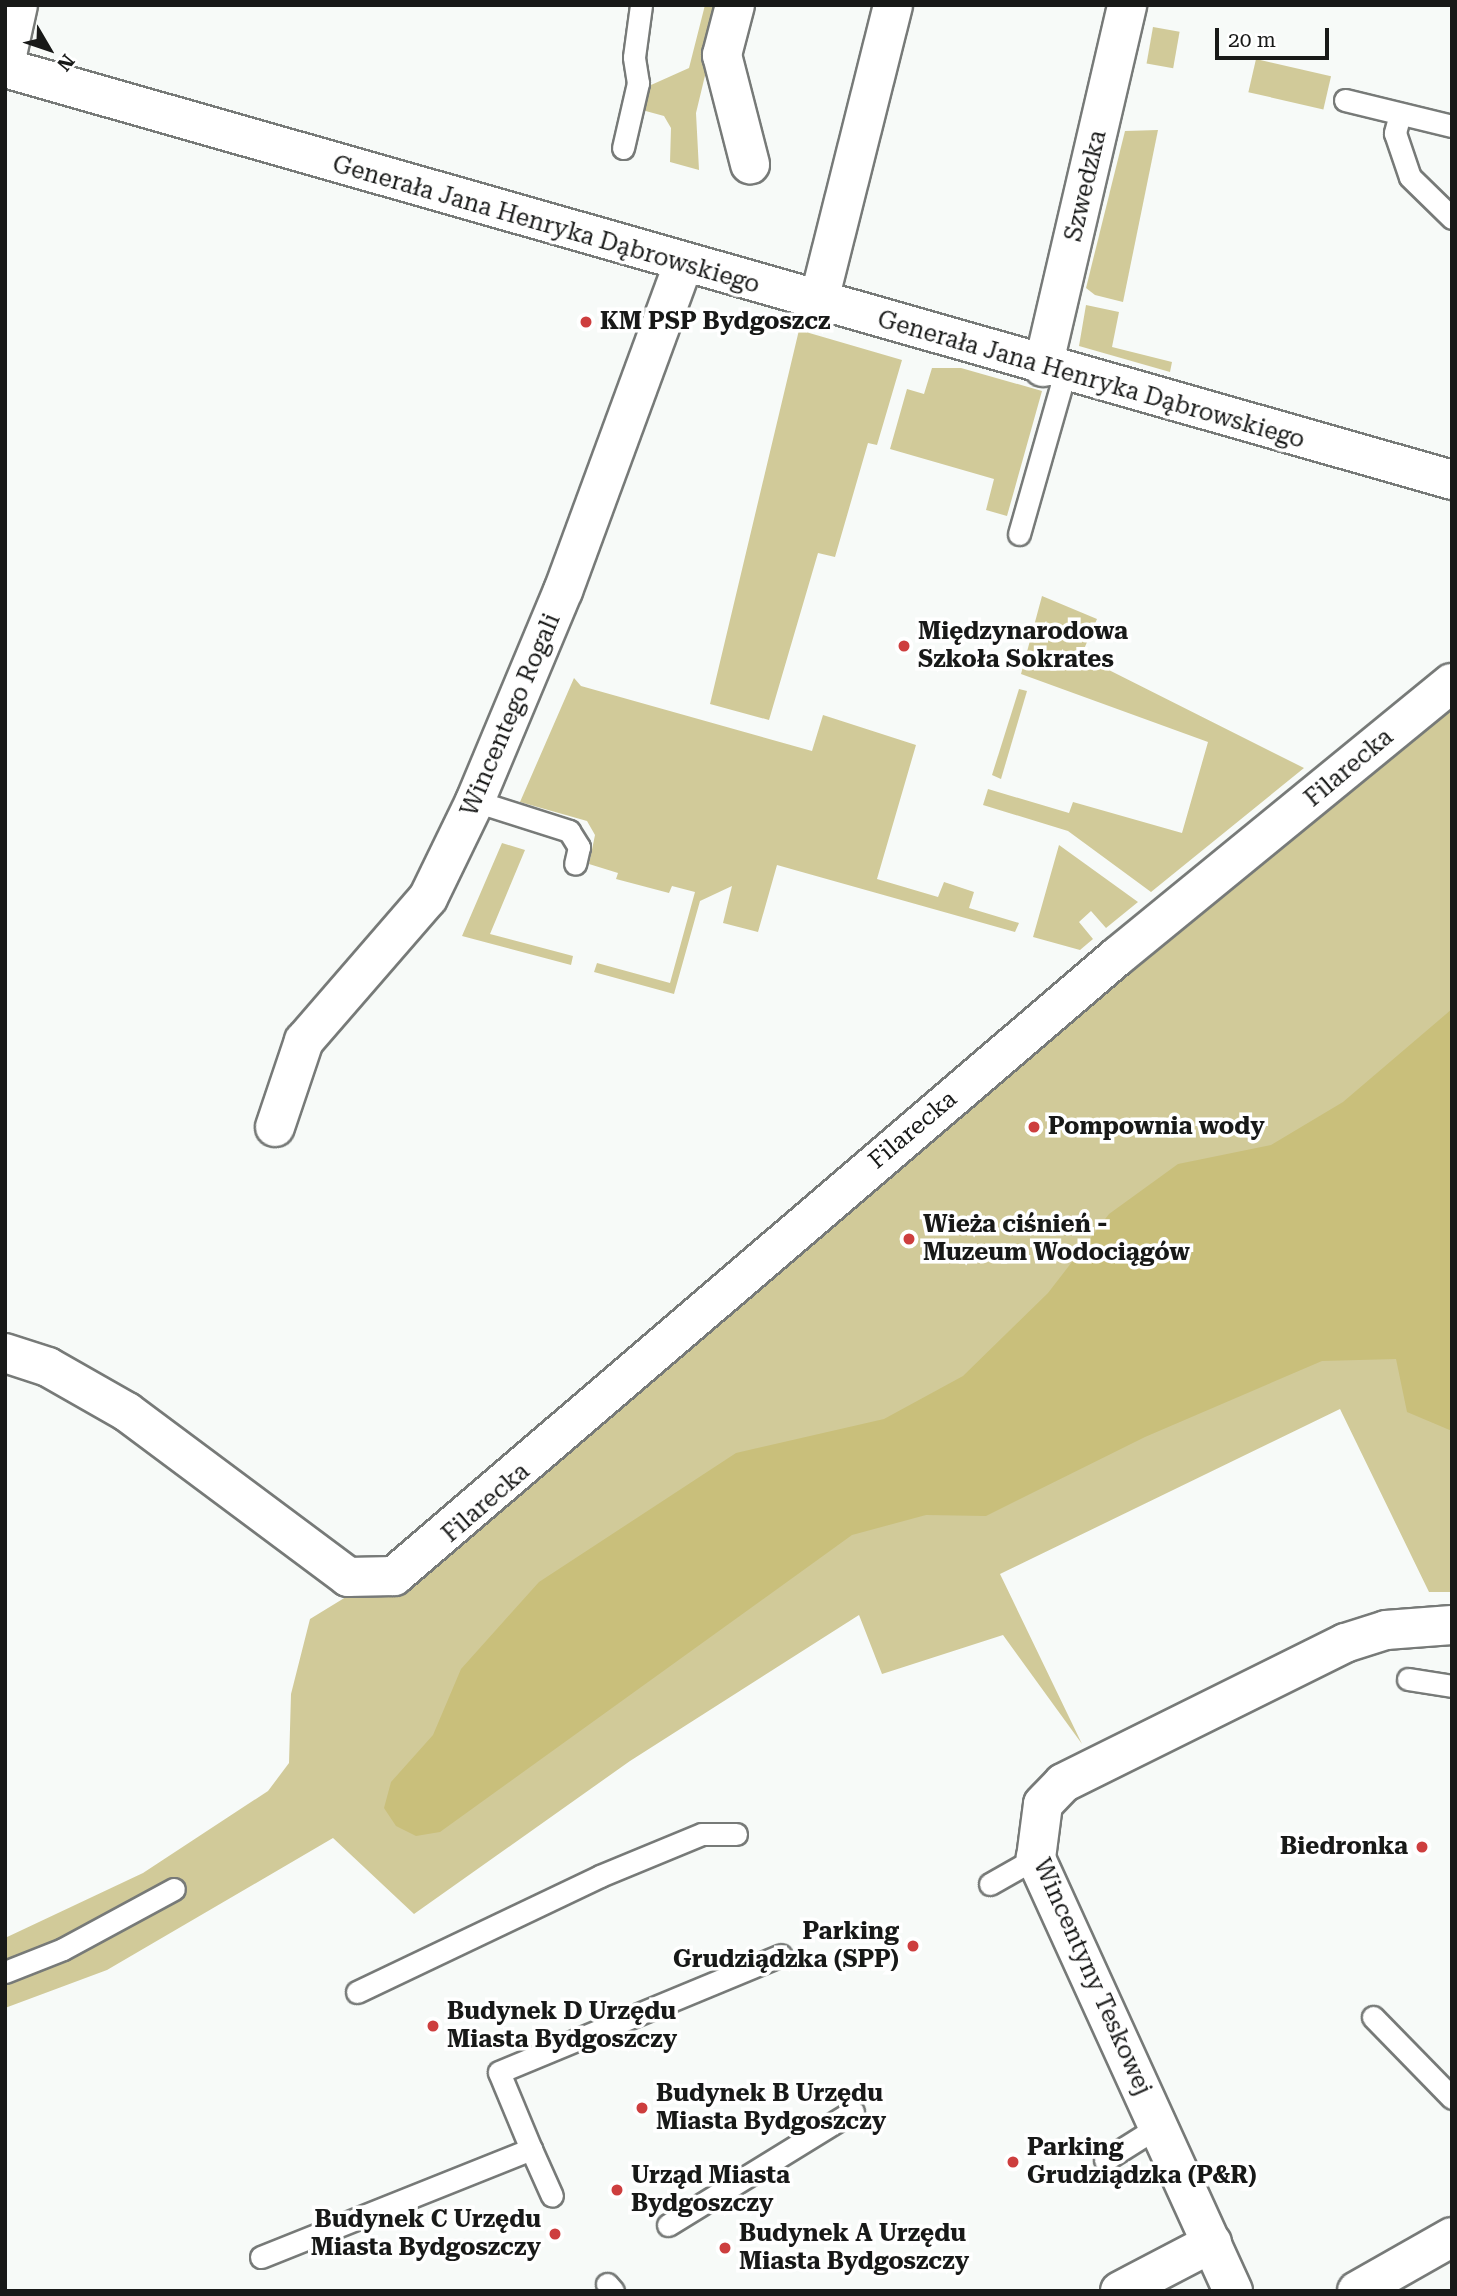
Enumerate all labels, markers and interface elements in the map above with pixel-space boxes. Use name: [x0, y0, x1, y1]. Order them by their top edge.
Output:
north arrow: [14, 14, 84, 84]
scale bar: [1219, 14, 1333, 58]
text: 20 m: [1228, 28, 1276, 52]
text: N: [52, 50, 79, 75]
street label: Szwedzka: [1059, 128, 1113, 244]
street label: Generała Jana Henryka Dąbrowskiego: [329, 150, 763, 300]
street label: Generała Jana Henryka Dąbrowskiego: [874, 305, 1308, 455]
place label: KM PSP Bydgoszcz: [600, 308, 830, 336]
marker: KM PSP Bydgoszcz: [578, 314, 594, 330]
street label: Wincentego Rogali: [455, 609, 567, 821]
place label: Międzynarodowa Szkoła Sokrates: [918, 618, 1128, 674]
marker: Międzynarodowa Szkoła Sokrates: [896, 638, 912, 654]
street label: Filarecka: [1299, 723, 1399, 813]
street label: Filarecka: [863, 1085, 963, 1175]
place label: Pompownia wody: [1048, 1113, 1265, 1141]
marker: Pompownia wody: [1026, 1119, 1042, 1135]
place label: Wieża ciśnień - Muzeum Wodociągów: [923, 1211, 1190, 1267]
marker: Wieża ciśnień - Muzeum Wodociągów: [901, 1231, 917, 1247]
street label: Filarecka: [436, 1457, 536, 1549]
place label: Biedronka: [1280, 1833, 1408, 1861]
marker: Biedronka: [1414, 1839, 1430, 1855]
street label: Wincentyny Teskowej: [1027, 1854, 1157, 2100]
place label: Parking Grudziądzka (SPP): [673, 1918, 899, 1974]
marker: Parking Grudziądzka (SPP): [905, 1938, 921, 1954]
place label: Budynek D Urzędu Miasta Bydgoszczy: [447, 1998, 677, 2054]
marker: Budynek D Urzędu Miasta Bydgoszczy: [425, 2018, 441, 2034]
place label: Budynek B Urzędu Miasta Bydgoszczy: [656, 2080, 886, 2136]
marker: Budynek B Urzędu Miasta Bydgoszczy: [634, 2100, 650, 2116]
place label: Parking Grudziądzka (P&R): [1027, 2134, 1257, 2190]
marker: Parking Grudziądzka (P&R): [1005, 2154, 1021, 2170]
place label: Urząd Miasta Bydgoszczy: [631, 2162, 790, 2218]
marker: Urząd Miasta Bydgoszczy: [609, 2182, 625, 2198]
place label: Budynek C Urzędu Miasta Bydgoszczy: [311, 2206, 541, 2262]
place label: Budynek A Urzędu Miasta Bydgoszczy: [739, 2220, 969, 2276]
marker: Budynek C Urzędu Miasta Bydgoszczy: [547, 2226, 563, 2242]
marker: Budynek A Urzędu Miasta Bydgoszczy: [717, 2240, 733, 2256]

